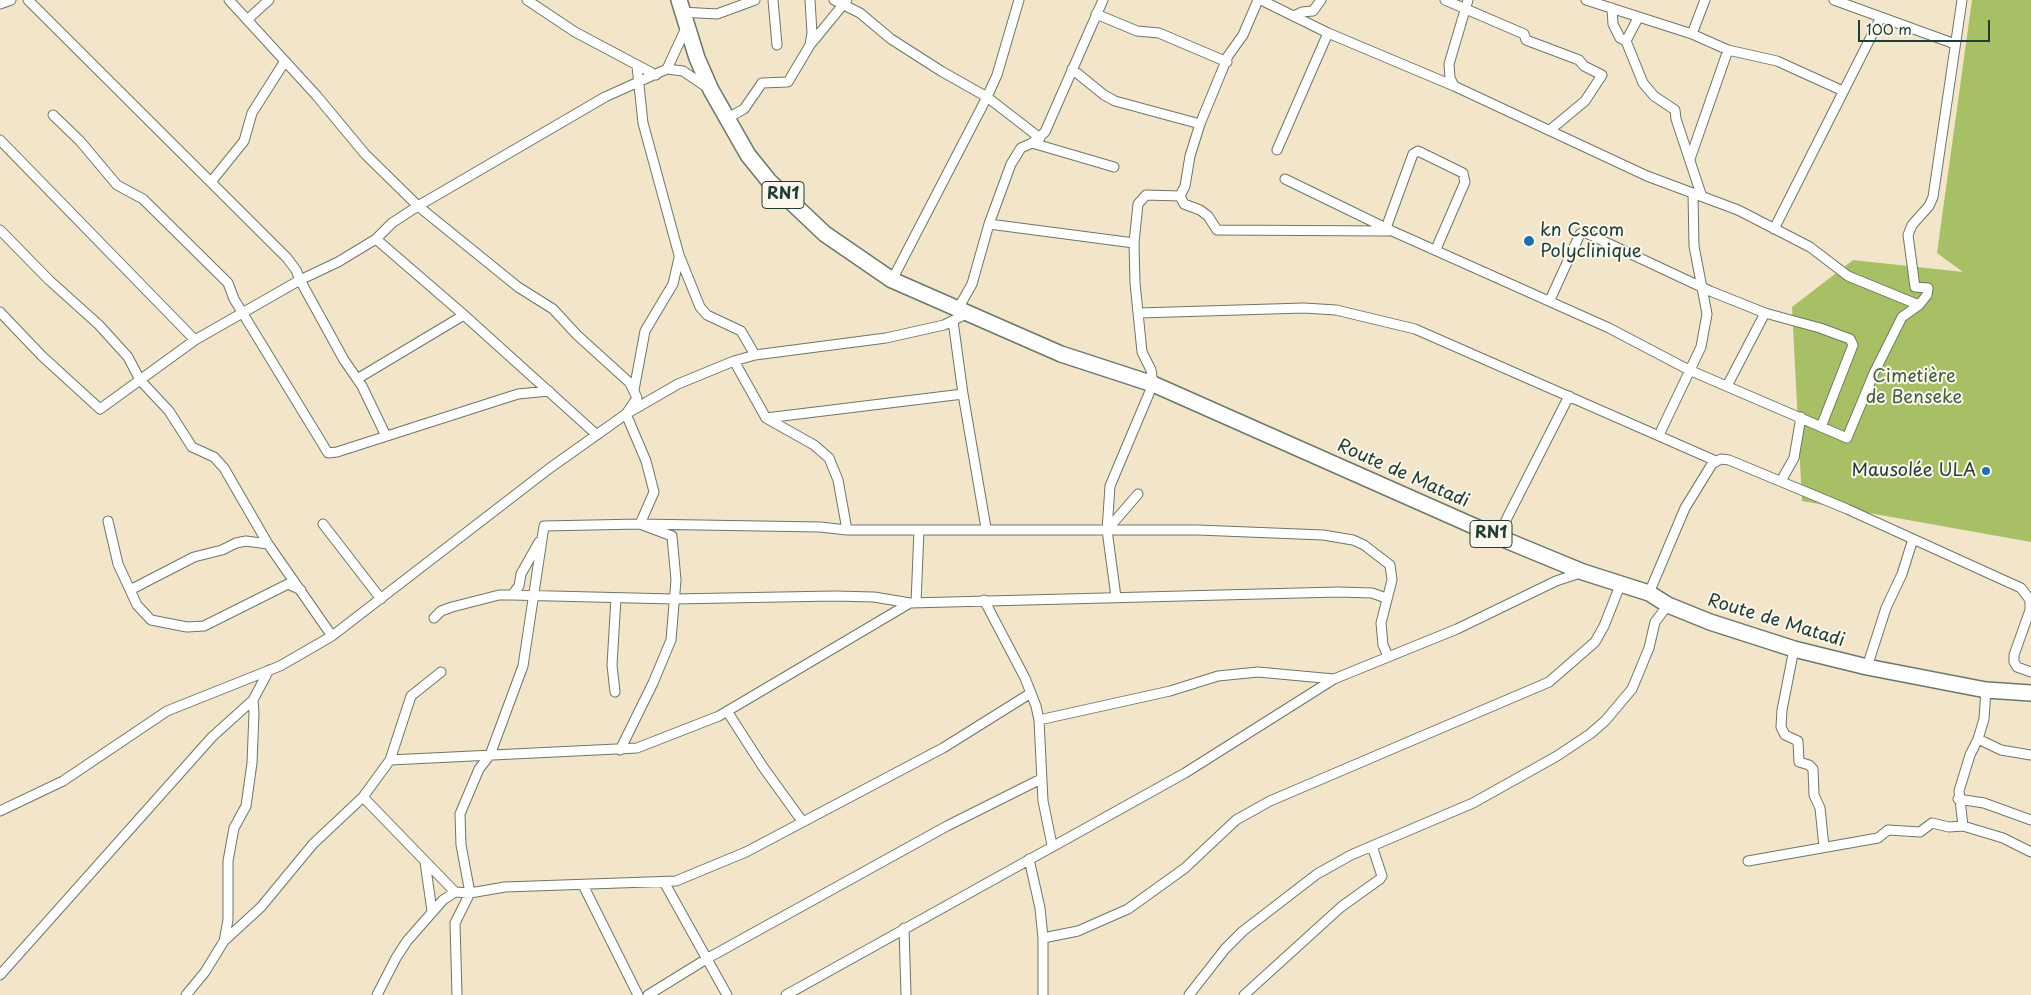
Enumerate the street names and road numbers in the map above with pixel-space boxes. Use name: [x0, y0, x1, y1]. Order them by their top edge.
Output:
road number: RN1: [762, 182, 804, 208]
street label: Route de Matadi: [1334, 435, 1472, 513]
road number: RN1: [1470, 520, 1512, 548]
street label: Route de Matadi: [1705, 590, 1847, 652]

